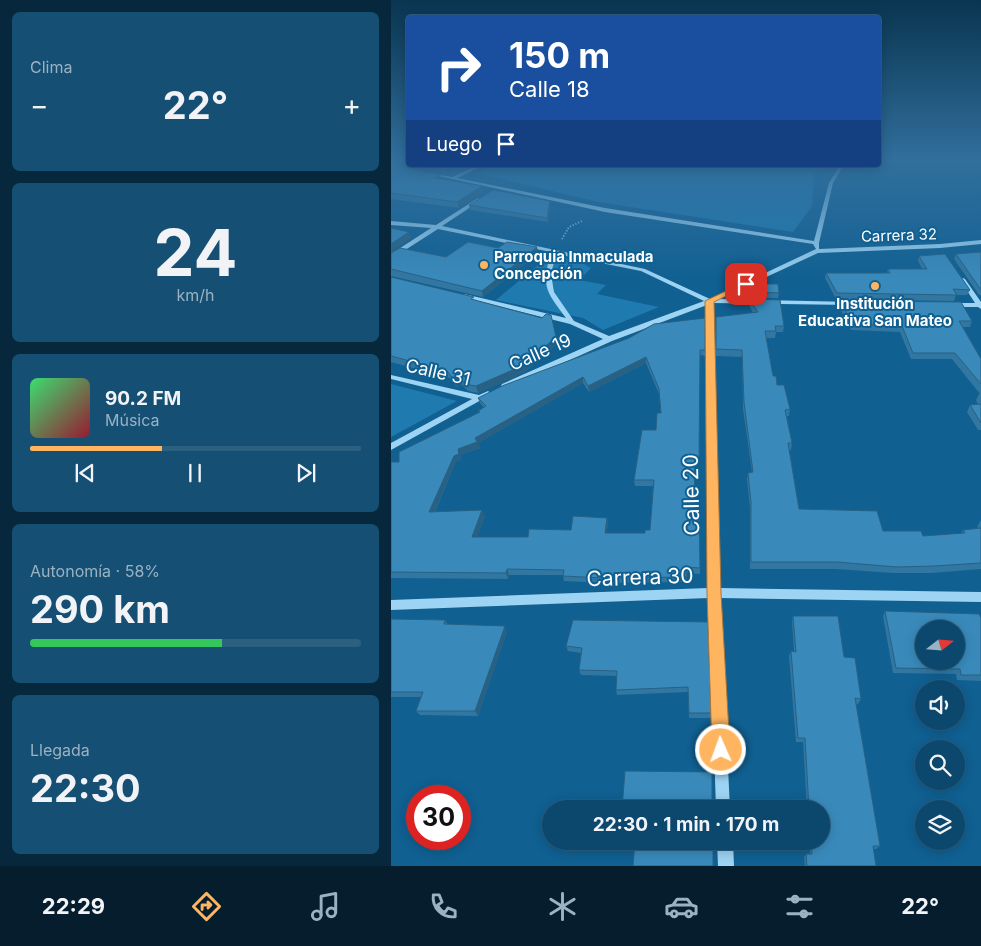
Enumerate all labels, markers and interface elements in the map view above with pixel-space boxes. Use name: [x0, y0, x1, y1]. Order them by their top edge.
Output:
text: 150 m: [509, 34, 610, 76]
icon: right: [426, 35, 491, 100]
text: Clima: [30, 57, 72, 77]
text: Calle 18: [509, 76, 590, 102]
text: 22°: [163, 82, 228, 128]
text: −: [30, 88, 49, 122]
text: +: [342, 88, 361, 122]
icon: arrive: [492, 130, 520, 158]
text: Luego: [426, 133, 482, 156]
text: 24: [154, 213, 237, 292]
street label: Carrera 32: [861, 224, 937, 246]
place label: Parroquia Inmaculada Concepción: [494, 247, 654, 283]
marker: Parroquia Inmaculada Concepción: [478, 259, 490, 271]
pin: [725, 263, 767, 305]
icon: arrive: [732, 270, 760, 298]
marker: Institución Educativa San Mateo: [869, 280, 881, 292]
text: km/h: [176, 285, 215, 305]
place label: Institución Educativa San Mateo: [798, 294, 952, 330]
street label: Calle 19: [506, 329, 574, 375]
street label: Calle 31: [403, 354, 473, 390]
text: 90.2 FM: [105, 387, 181, 410]
text: Música: [105, 410, 160, 430]
street label: Calle 20: [678, 454, 704, 536]
icon: previous: [71, 459, 99, 487]
icon: pause: [181, 459, 209, 487]
icon: next: [292, 459, 320, 487]
text: Autonomía · 58%: [30, 561, 160, 581]
street label: Carrera 30: [586, 563, 694, 591]
text: 290 km: [30, 586, 170, 632]
north arrow: [915, 620, 965, 670]
map controls: [915, 620, 965, 850]
button: sound: [915, 680, 965, 730]
position arrow: [694, 723, 746, 775]
text: Llegada: [30, 740, 90, 760]
button: search: [915, 740, 965, 790]
text: 22:30: [30, 765, 141, 811]
speed limit sign: 30: [406, 785, 471, 850]
button: layers: [915, 800, 965, 850]
text: 22:30 · 1 min · 170 m: [593, 813, 779, 836]
icon: directions: [189, 889, 224, 924]
icon: music: [308, 889, 343, 924]
icon: phone: [426, 889, 461, 924]
icon: climate: [545, 889, 580, 924]
icon: car: [664, 889, 699, 924]
icon: filters: [782, 889, 817, 924]
text: 22:29: [42, 893, 105, 919]
text: 22°: [901, 893, 939, 919]

